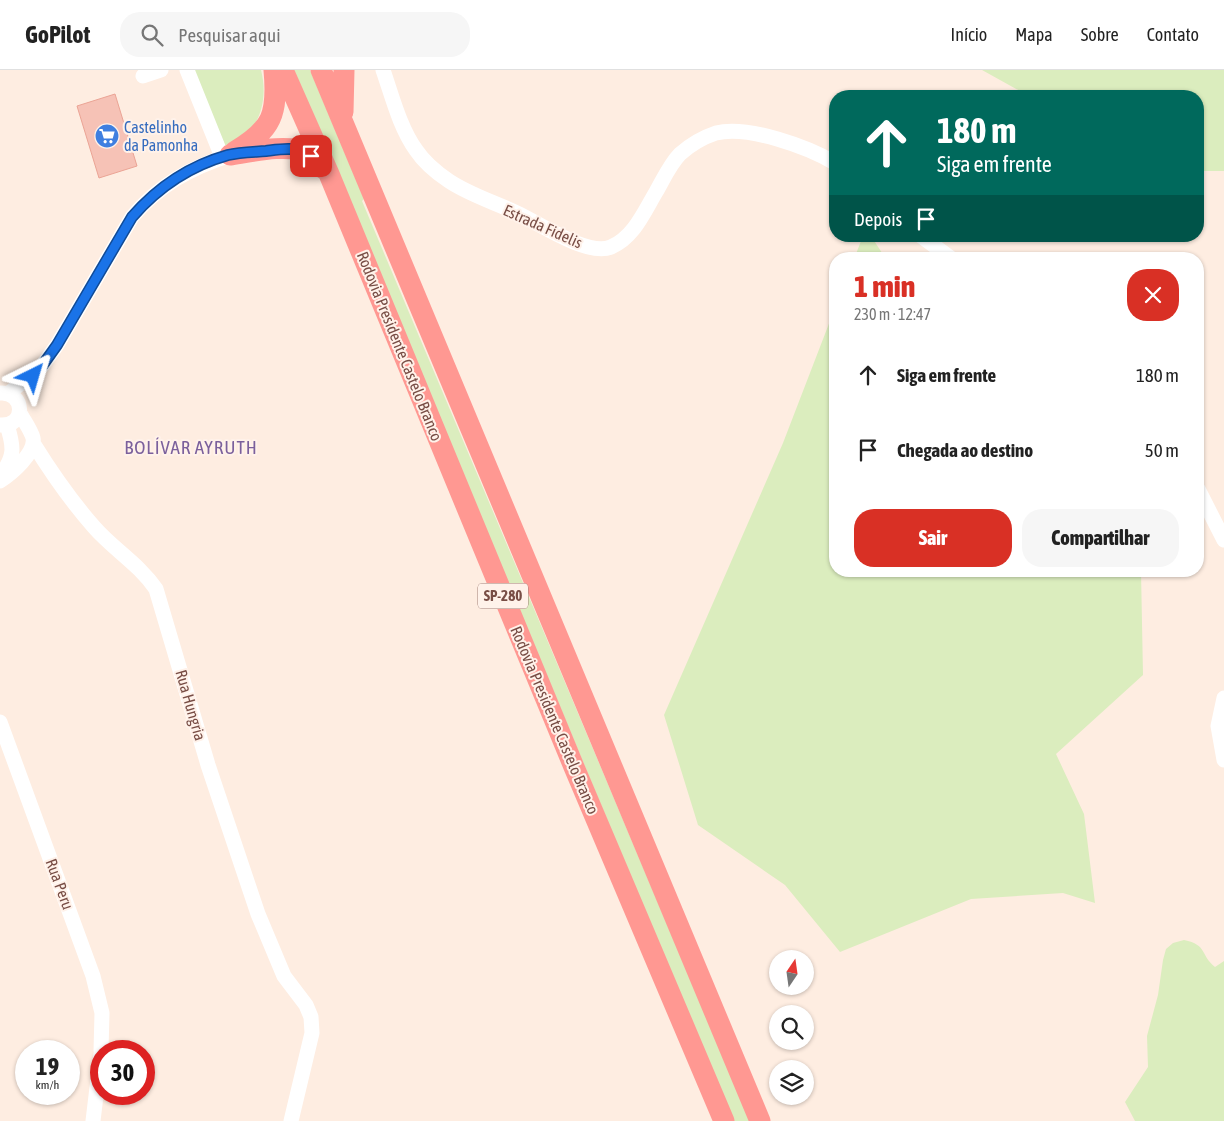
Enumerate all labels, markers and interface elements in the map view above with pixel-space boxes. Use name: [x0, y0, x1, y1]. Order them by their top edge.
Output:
search box: [120, 12, 470, 57]
text: GoPilot: [25, 21, 90, 48]
icon: search: [138, 21, 166, 49]
text: Pesquisar aqui: [178, 24, 281, 46]
text: Início: [951, 24, 987, 45]
text: Mapa: [1015, 24, 1053, 45]
text: Sobre: [1081, 24, 1119, 45]
text: Contato: [1147, 24, 1199, 45]
icon: ahead: [854, 110, 919, 175]
text: 180 m: [937, 110, 1016, 150]
place label: Castelinho da Pamonha: [124, 118, 198, 154]
supermarket icon: Castelinho da Pamonha: [94, 123, 120, 149]
pin: [290, 135, 332, 177]
icon: arrive: [297, 142, 325, 170]
text: Siga em frente: [937, 151, 1052, 177]
street label: Estrada Fidelis: [501, 201, 586, 252]
icon: arrive: [912, 205, 940, 233]
text: Depois: [854, 208, 902, 230]
street label: Rodovia Presidente Castelo Branco: [354, 249, 446, 443]
text: 1 min: [854, 269, 915, 303]
button: close: [1127, 269, 1179, 321]
text: 230 m · 12:47: [854, 305, 931, 323]
position arrow: [6, 349, 58, 401]
icon: ahead: [854, 361, 882, 389]
text: Siga em frente: [897, 364, 996, 386]
text: 180 m: [1136, 364, 1179, 386]
district label: BOLÍVAR AYRUTH: [124, 436, 258, 458]
icon: arrive: [854, 436, 882, 464]
text: Chegada ao destino: [897, 439, 1033, 461]
text: 50 m: [1145, 439, 1179, 461]
button: Sair: [854, 509, 1012, 567]
button: Compartilhar: [1022, 509, 1179, 567]
road number: SP-280: [478, 584, 528, 608]
street label: Rodovia Presidente Castelo Branco: [507, 623, 603, 817]
street label: Rua Hungria: [171, 667, 210, 743]
street label: Rua Peru: [43, 856, 77, 912]
north arrow: [769, 950, 814, 995]
map controls: [769, 950, 814, 1105]
button: search: [769, 1005, 814, 1050]
speed limit sign: 30: [90, 1040, 155, 1105]
text: 19: [36, 1052, 59, 1080]
button: layers: [769, 1060, 814, 1105]
text: km/h: [36, 1078, 59, 1092]

